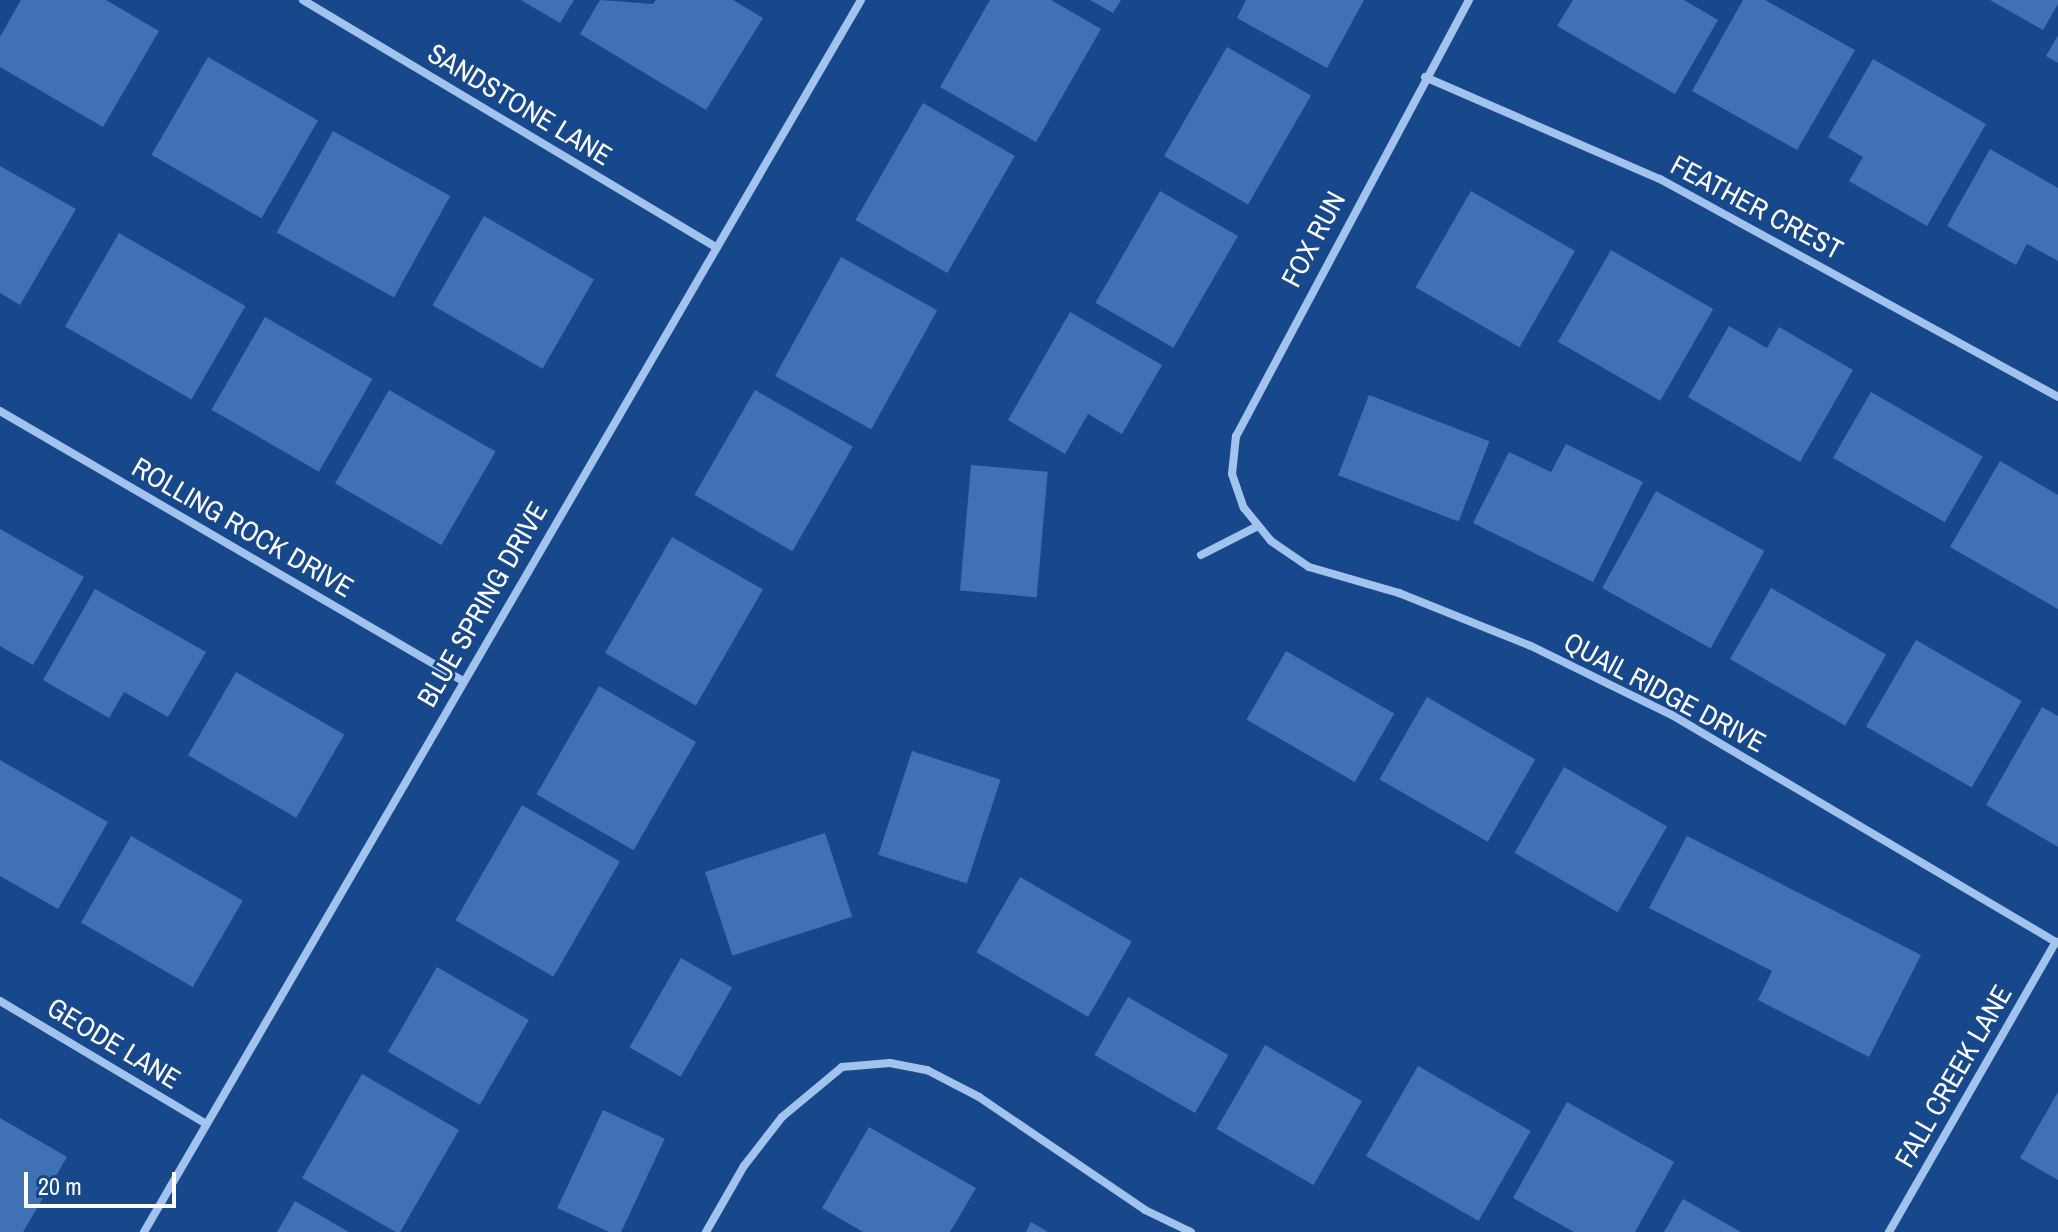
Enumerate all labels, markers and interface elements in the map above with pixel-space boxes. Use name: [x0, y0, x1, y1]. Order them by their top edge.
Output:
street label: SANDSTONE LANE: [422, 36, 618, 172]
street label: FEATHER CREST: [1665, 148, 1849, 266]
street label: FOX RUN: [1274, 185, 1352, 293]
street label: ROLLING ROCK DRIVE: [126, 450, 360, 604]
street label: BLUE SPRING DRIVE: [410, 496, 554, 712]
street label: QUAIL RIDGE DRIVE: [1558, 624, 1772, 760]
street label: FALL CREEK LANE: [1887, 979, 2019, 1173]
street label: GEODE LANE: [41, 990, 187, 1096]
scale bar: [28, 1156, 180, 1206]
text: 20 m: [38, 1170, 82, 1202]

